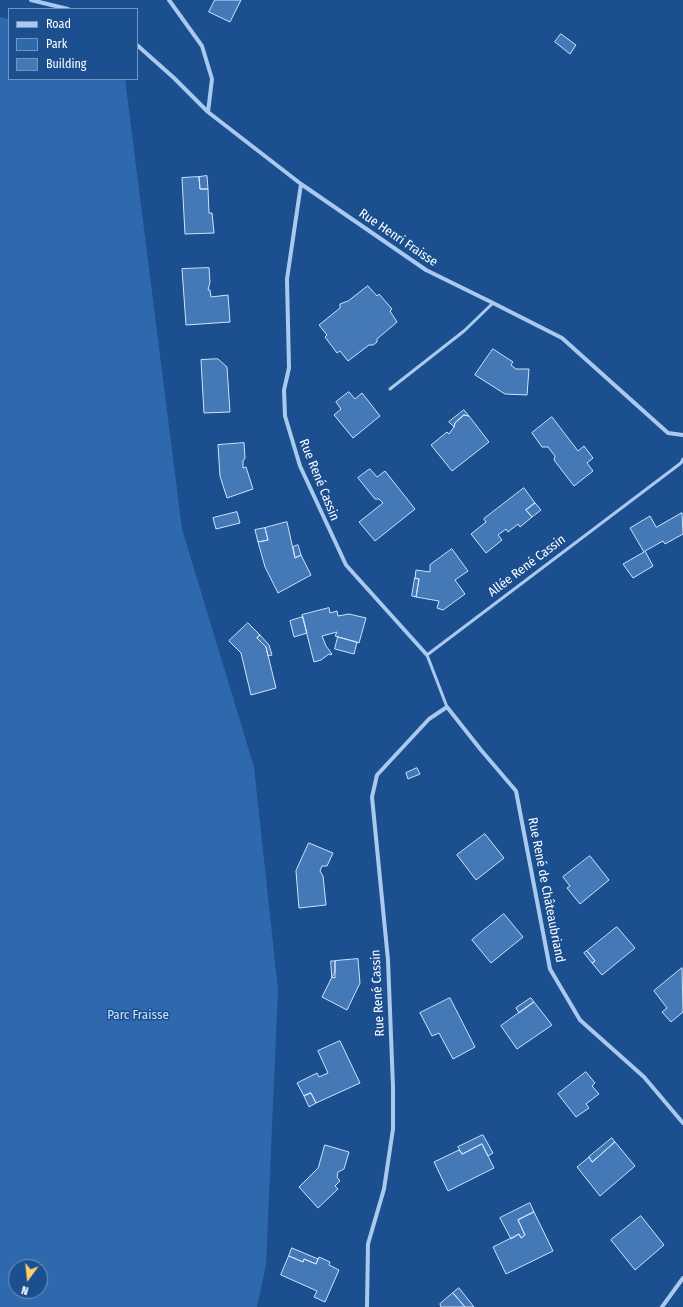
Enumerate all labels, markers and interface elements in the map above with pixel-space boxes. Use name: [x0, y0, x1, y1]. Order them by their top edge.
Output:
legend: [8, 8, 138, 80]
text: Road: [46, 17, 71, 31]
text: Park: [46, 37, 67, 51]
text: Building: [46, 57, 86, 71]
street label: Rue Henri Fraisse: [356, 206, 440, 270]
street label: Rue René Cassin: [296, 437, 342, 523]
street label: Allée René Cassin: [485, 532, 569, 600]
street label: Rue René de Châteaubriand: [524, 816, 568, 964]
street label: Rue René Cassin: [368, 949, 388, 1037]
park label: Parc Fraisse: [107, 1007, 169, 1023]
north arrow: [8, 1259, 48, 1299]
text: N: [20, 1283, 30, 1297]

